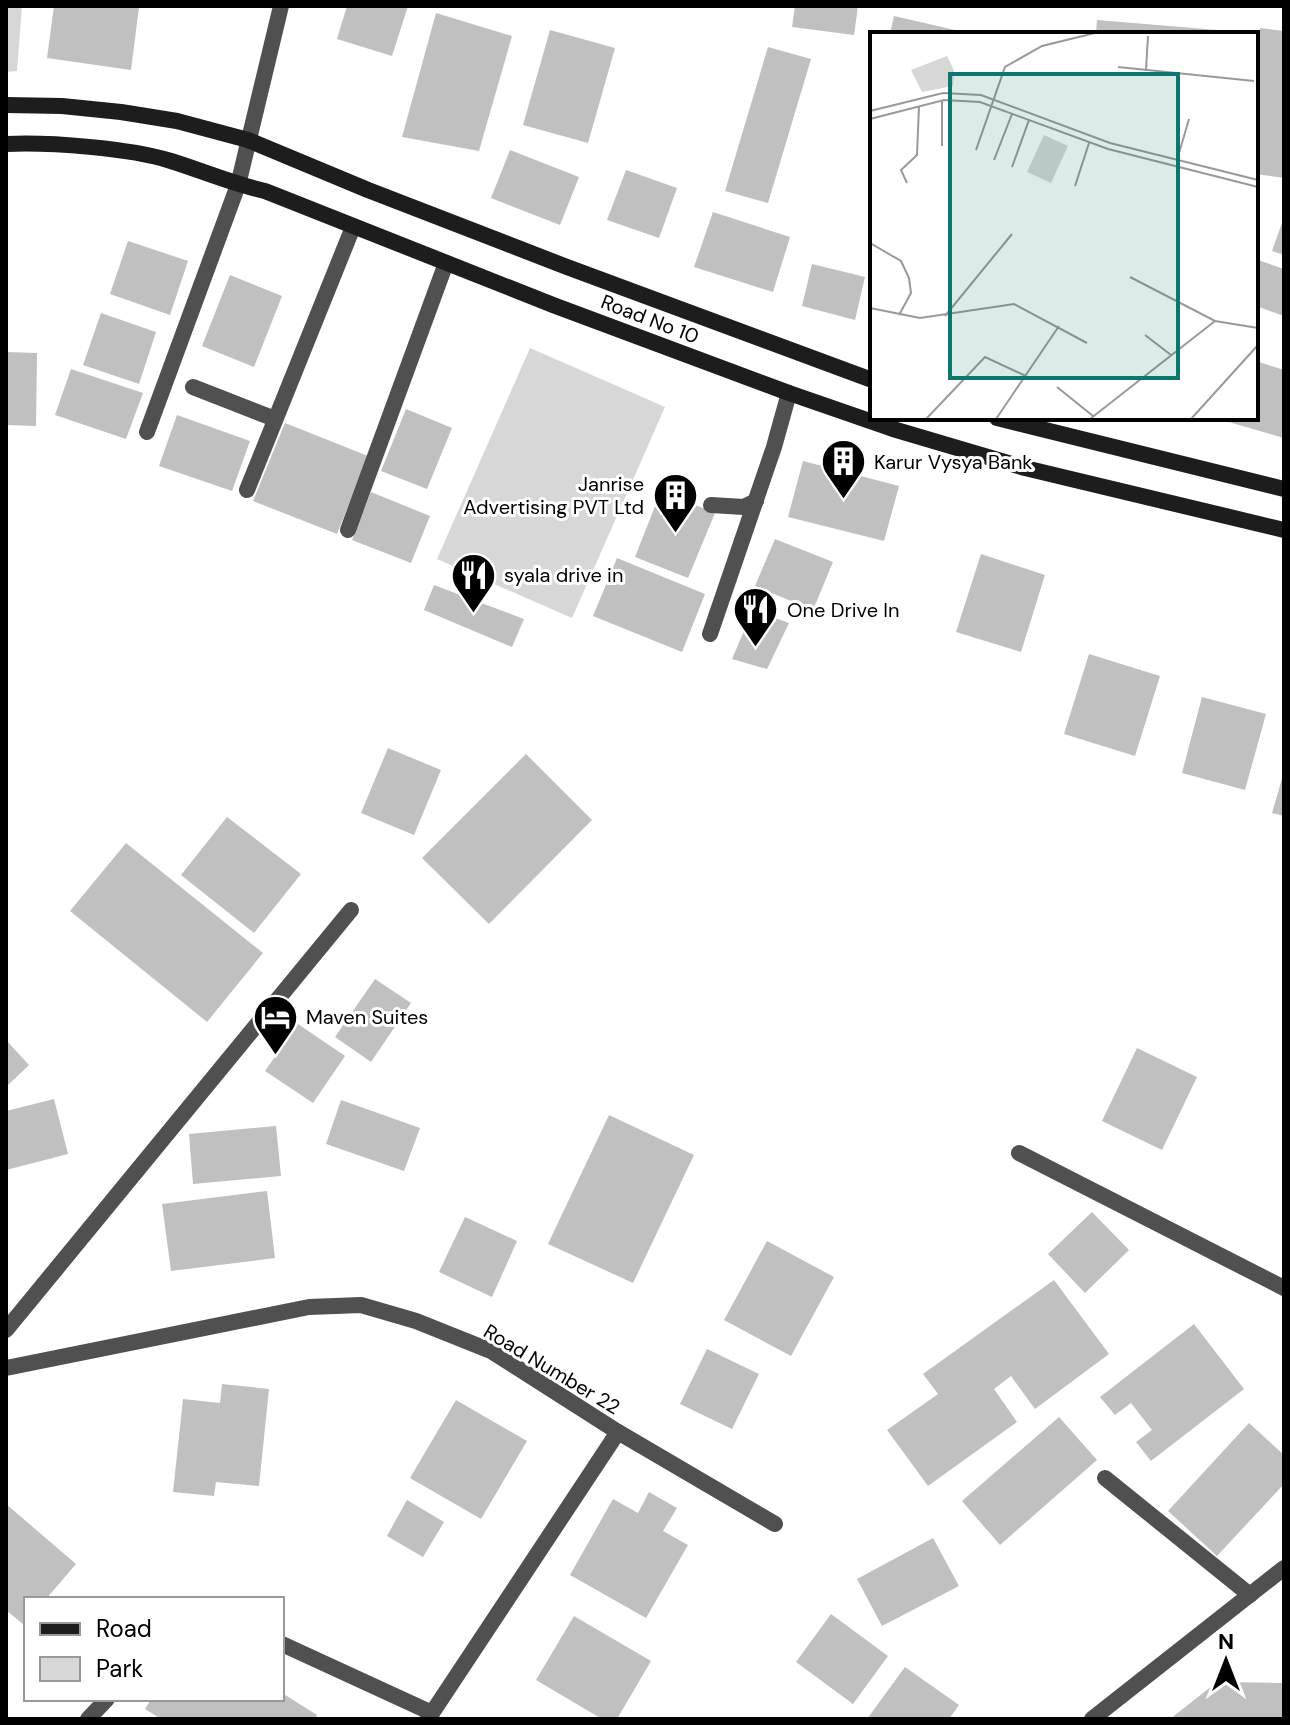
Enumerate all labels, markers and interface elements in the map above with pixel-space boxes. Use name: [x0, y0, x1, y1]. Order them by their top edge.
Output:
inset map: [870, 32, 1258, 420]
street label: Road No 10: [597, 288, 703, 350]
building icon: Karur Vysya Bank: [819, 438, 867, 501]
place label: Karur Vysya Bank: [874, 449, 1032, 475]
place label: Janrise Advertising PVT Ltd: [463, 471, 644, 520]
building icon: Janrise Advertising PVT Ltd: [651, 472, 699, 535]
restaurant icon: syala drive in: [449, 551, 497, 614]
place label: syala drive in: [504, 562, 623, 588]
restaurant icon: One Drive In: [732, 586, 780, 649]
place label: One Drive In: [787, 597, 899, 623]
hotel icon: Maven Suites: [251, 993, 299, 1056]
place label: Maven Suites: [306, 1004, 428, 1030]
street label: Road Number 22: [479, 1318, 625, 1420]
legend: [24, 1597, 284, 1701]
text: Road: [96, 1613, 152, 1644]
north arrow: [1186, 1621, 1266, 1701]
text: N: [1218, 1627, 1234, 1656]
text: Park: [96, 1653, 143, 1684]

